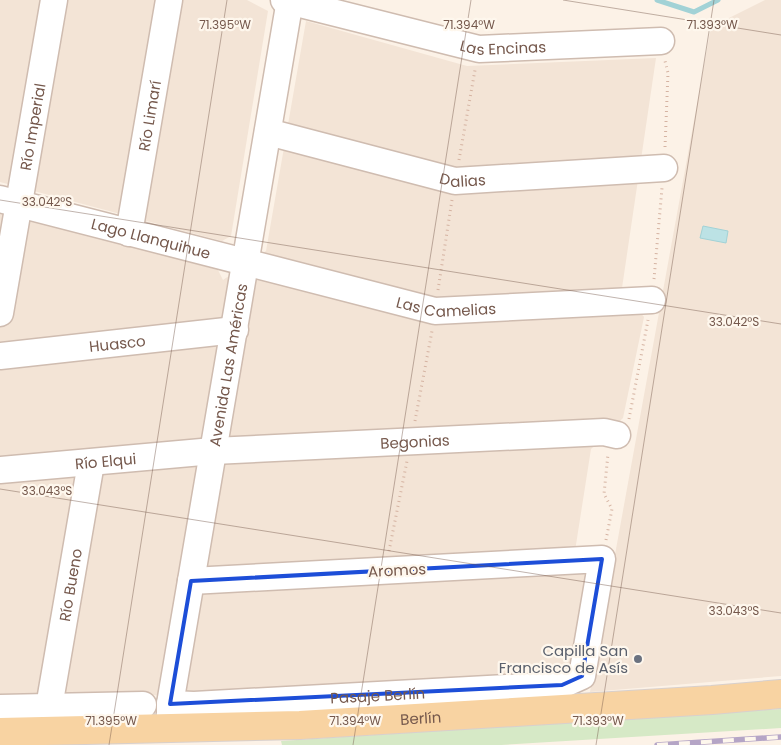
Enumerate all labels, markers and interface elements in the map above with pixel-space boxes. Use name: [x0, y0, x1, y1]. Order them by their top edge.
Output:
text: 71.395°W: [199, 16, 251, 33]
text: 71.394°W: [443, 16, 495, 33]
text: 71.393°W: [686, 16, 738, 33]
street label: Las Encinas: [458, 34, 547, 60]
street label: Río Limarí: [133, 78, 166, 153]
street label: Río Imperial: [14, 81, 50, 172]
street label: Dalias: [437, 167, 487, 192]
text: 33.042°S: [22, 193, 72, 210]
street label: Lago Llanquihue: [89, 212, 213, 263]
street label: Avenida Las Américas: [204, 282, 252, 448]
street label: Las Camelias: [394, 291, 497, 321]
text: 33.042°S: [709, 313, 759, 330]
street label: Huasco: [88, 329, 147, 357]
street label: Begonias: [380, 429, 450, 453]
street label: Río Elqui: [74, 447, 137, 474]
text: 33.043°S: [22, 482, 72, 499]
street label: Río Bueno: [53, 547, 87, 623]
street label: Aromos: [367, 558, 427, 582]
text: 33.043°S: [709, 602, 759, 619]
place label: Capilla San Francisco de Asís: [499, 640, 628, 678]
marker: Capilla San Francisco de Asís: [632, 653, 644, 665]
street label: Pasaje Berlín: [330, 682, 426, 708]
street label: Berlín: [400, 706, 442, 729]
text: 71.395°W: [85, 712, 137, 729]
text: 71.394°W: [329, 712, 381, 729]
text: 71.393°W: [572, 712, 624, 729]

